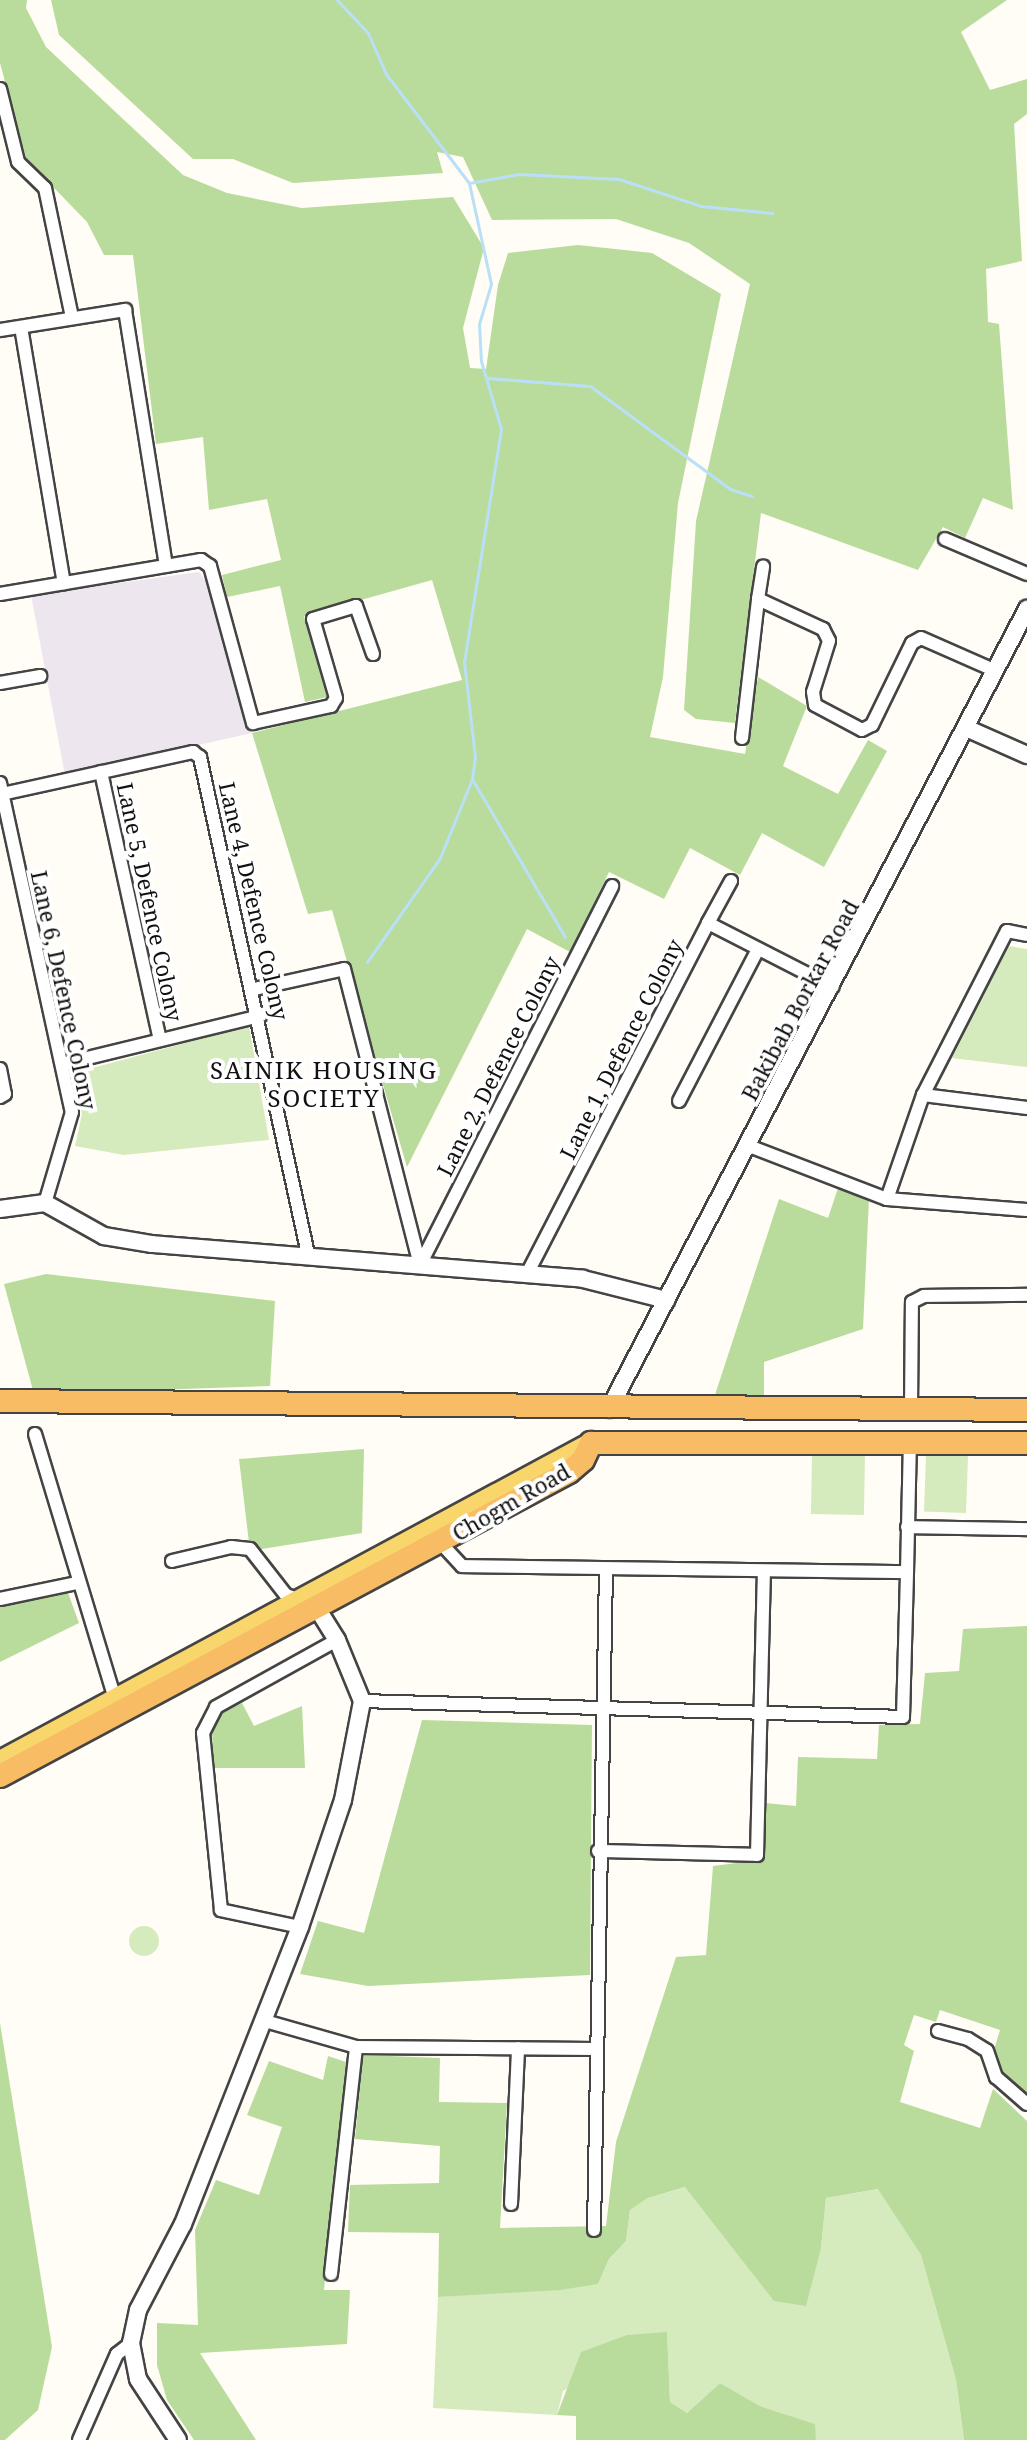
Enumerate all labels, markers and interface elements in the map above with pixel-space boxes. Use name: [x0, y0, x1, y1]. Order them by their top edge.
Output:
street label: Lane 4, Defence Colony: [214, 779, 294, 1023]
street label: Lane 5, Defence Colony: [112, 780, 188, 1024]
street label: Lane 6, Defence Colony: [26, 868, 102, 1112]
street label: Bakibab Borkar Road: [736, 895, 864, 1105]
street label: Lane 1, Defence Colony: [554, 935, 688, 1163]
street label: Lane 2, Defence Colony: [431, 952, 565, 1180]
district label: SAINIK HOUSING SOCIETY: [210, 1056, 438, 1112]
street label: Chogm Road: [447, 1458, 575, 1546]

